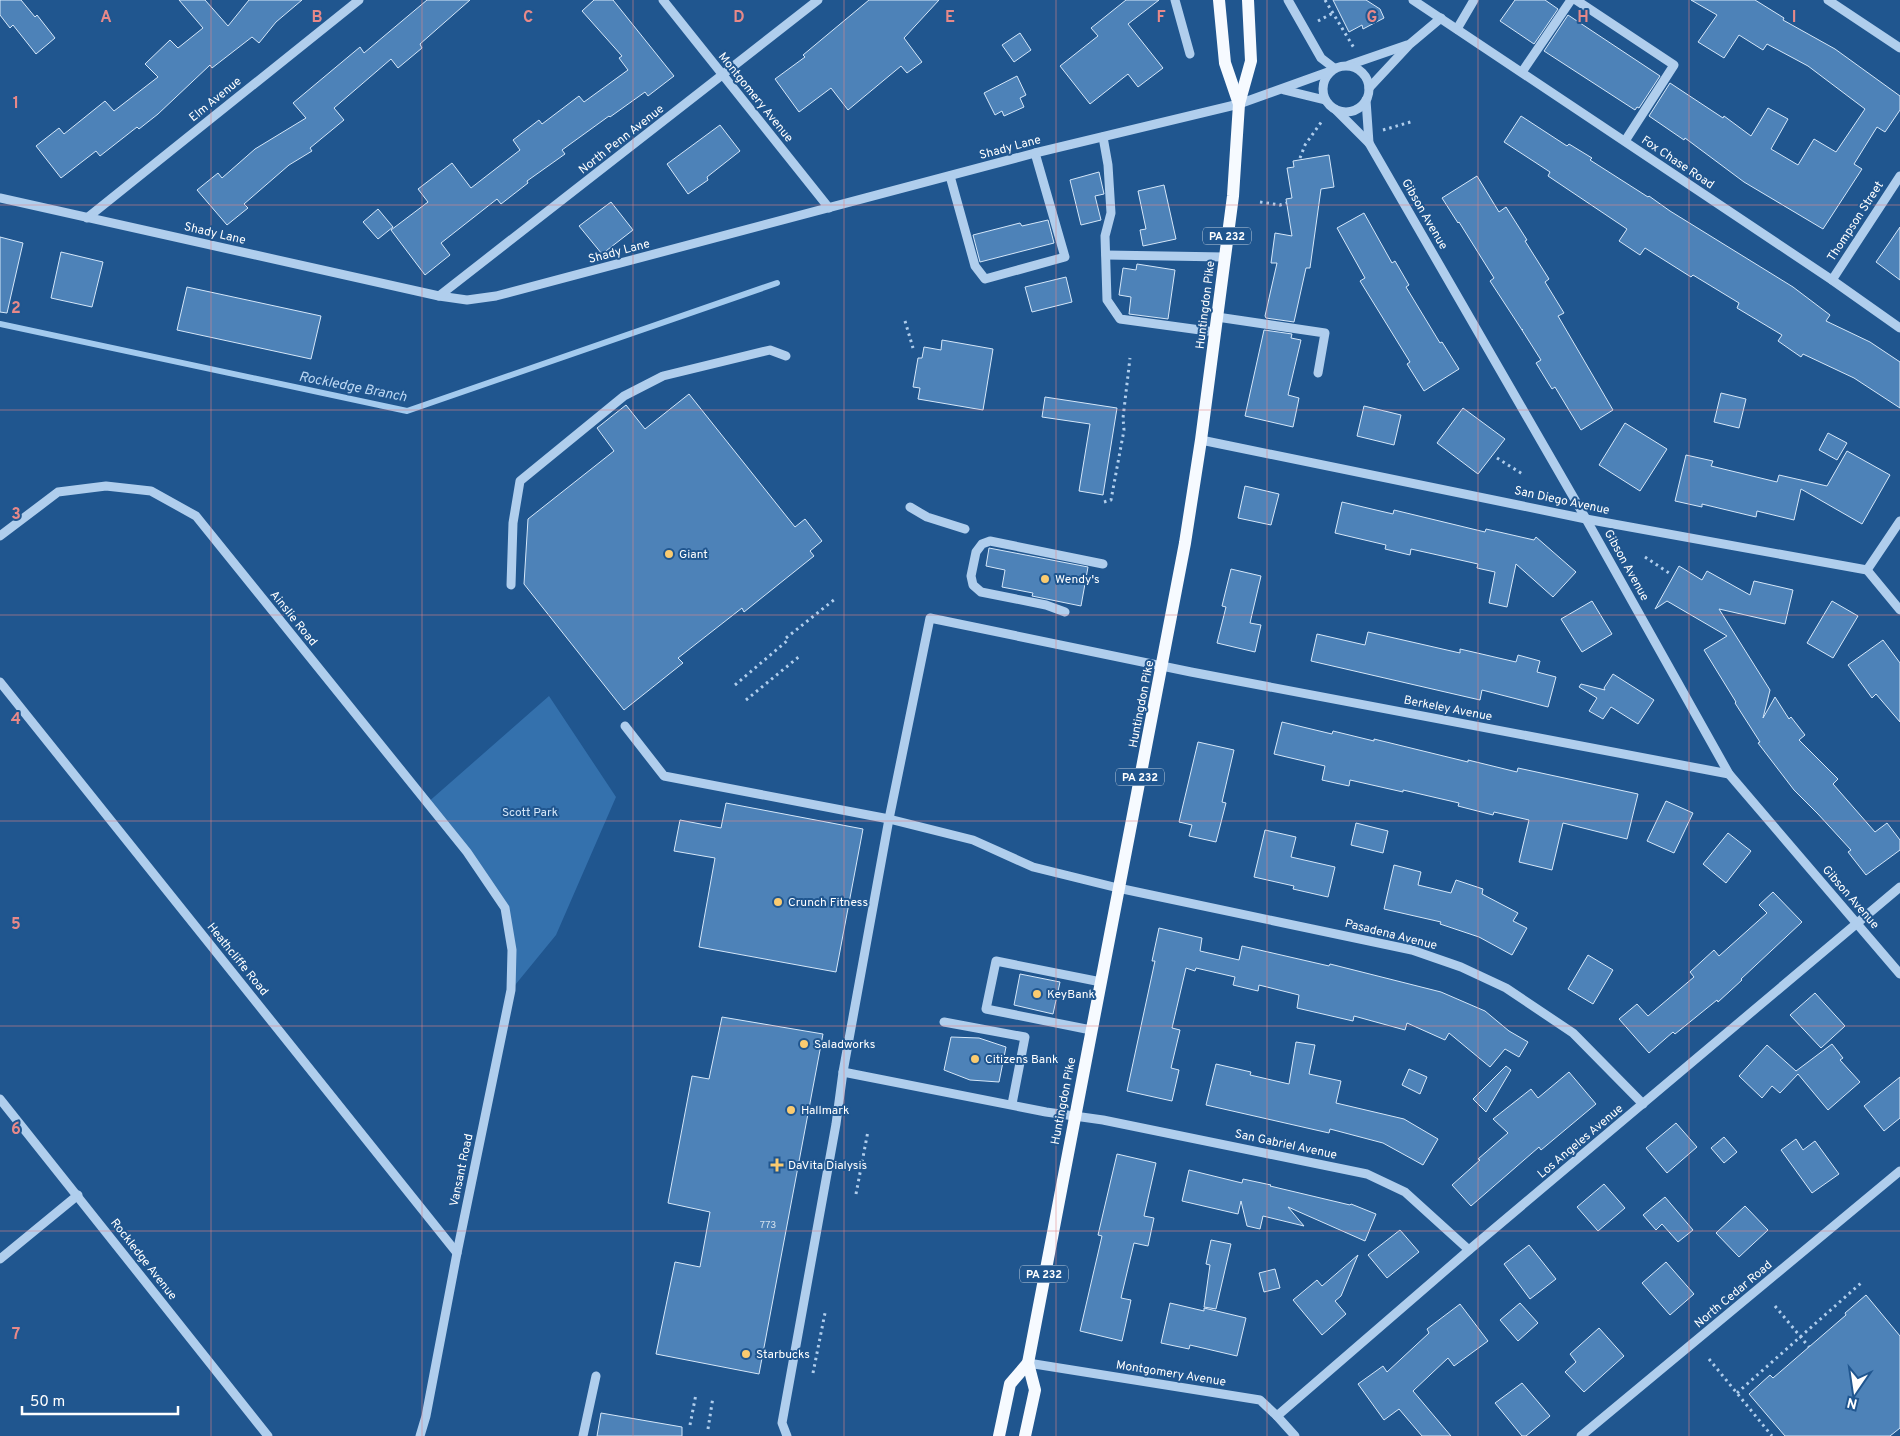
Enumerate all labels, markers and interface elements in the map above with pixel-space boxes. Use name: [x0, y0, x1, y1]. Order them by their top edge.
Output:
text: A: [100, 8, 112, 28]
text: B: [311, 8, 323, 28]
text: C: [523, 8, 533, 28]
text: D: [733, 8, 745, 28]
text: E: [945, 8, 955, 28]
text: F: [1156, 8, 1166, 28]
text: G: [1367, 8, 1377, 28]
text: H: [1577, 8, 1589, 28]
text: I: [1792, 8, 1796, 28]
street label: Montgomery Avenue: [714, 49, 796, 146]
street label: Elm Avenue: [186, 74, 245, 126]
text: 1: [13, 94, 19, 114]
street label: North Penn Avenue: [576, 101, 668, 178]
street label: Shady Lane: [978, 132, 1043, 164]
street label: Fox Chase Road: [1638, 133, 1717, 193]
street label: Gibson Avenue: [1397, 176, 1451, 253]
street label: Thompson Street: [1824, 178, 1888, 265]
street label: Shady Lane: [182, 219, 247, 249]
road number: PA 232: [1203, 228, 1251, 245]
street label: Shady Lane: [587, 236, 652, 268]
street label: Huntingdon Pike: [1193, 260, 1219, 350]
text: 2: [11, 299, 21, 319]
water label: Rockledge Branch: [297, 369, 408, 406]
street label: San Diego Avenue: [1513, 483, 1611, 519]
text: 3: [11, 505, 21, 525]
street label: Gibson Avenue: [1600, 527, 1652, 604]
place label: Giant: [679, 547, 708, 563]
marker: Giant: [663, 548, 675, 560]
place label: Wendy's: [1055, 572, 1100, 588]
marker: Wendy's: [1039, 573, 1051, 585]
street label: Ainslie Road: [266, 588, 320, 650]
street label: Huntingdon Pike: [1126, 659, 1158, 749]
street label: Berkeley Avenue: [1402, 693, 1493, 725]
text: 4: [11, 710, 21, 730]
road number: PA 232: [1116, 769, 1164, 786]
park label: Scott Park: [502, 805, 558, 821]
street label: Gibson Avenue: [1818, 862, 1882, 933]
place label: Crunch Fitness: [788, 895, 868, 911]
marker: Crunch Fitness: [772, 896, 784, 908]
text: 5: [11, 915, 21, 935]
street label: Pasadena Avenue: [1343, 916, 1439, 954]
street label: Heathcliffe Road: [203, 920, 272, 999]
place label: KeyBank: [1047, 987, 1095, 1003]
marker: KeyBank: [1031, 988, 1043, 1000]
place label: Saladworks: [814, 1037, 875, 1053]
marker: Saladworks: [798, 1038, 810, 1050]
place label: Citizens Bank: [985, 1052, 1058, 1068]
marker: Citizens Bank: [969, 1053, 981, 1065]
street label: Huntingdon Pike: [1048, 1056, 1080, 1146]
street label: Los Angeles Avenue: [1534, 1101, 1627, 1182]
place label: Hallmark: [801, 1103, 849, 1119]
marker: Hallmark: [785, 1104, 797, 1116]
text: 6: [11, 1120, 21, 1140]
street label: San Gabriel Avenue: [1233, 1126, 1338, 1164]
street label: Vansant Road: [446, 1132, 477, 1208]
marker: DaVita Dialysis: [770, 1158, 784, 1172]
place label: DaVita Dialysis: [788, 1158, 867, 1174]
street label: Rockledge Avenue: [106, 1216, 180, 1304]
house number: 773: [760, 1219, 776, 1232]
street label: North Cedar Road: [1691, 1258, 1776, 1332]
road number: PA 232: [1020, 1266, 1068, 1282]
text: 7: [12, 1325, 20, 1345]
place label: Starbucks: [756, 1347, 810, 1363]
marker: Starbucks: [740, 1348, 752, 1360]
street label: Montgomery Avenue: [1115, 1357, 1227, 1391]
north arrow: [1830, 1366, 1880, 1416]
scale bar: [22, 1384, 179, 1416]
text: 50 m: [30, 1393, 65, 1412]
text: N: [1846, 1393, 1859, 1412]

